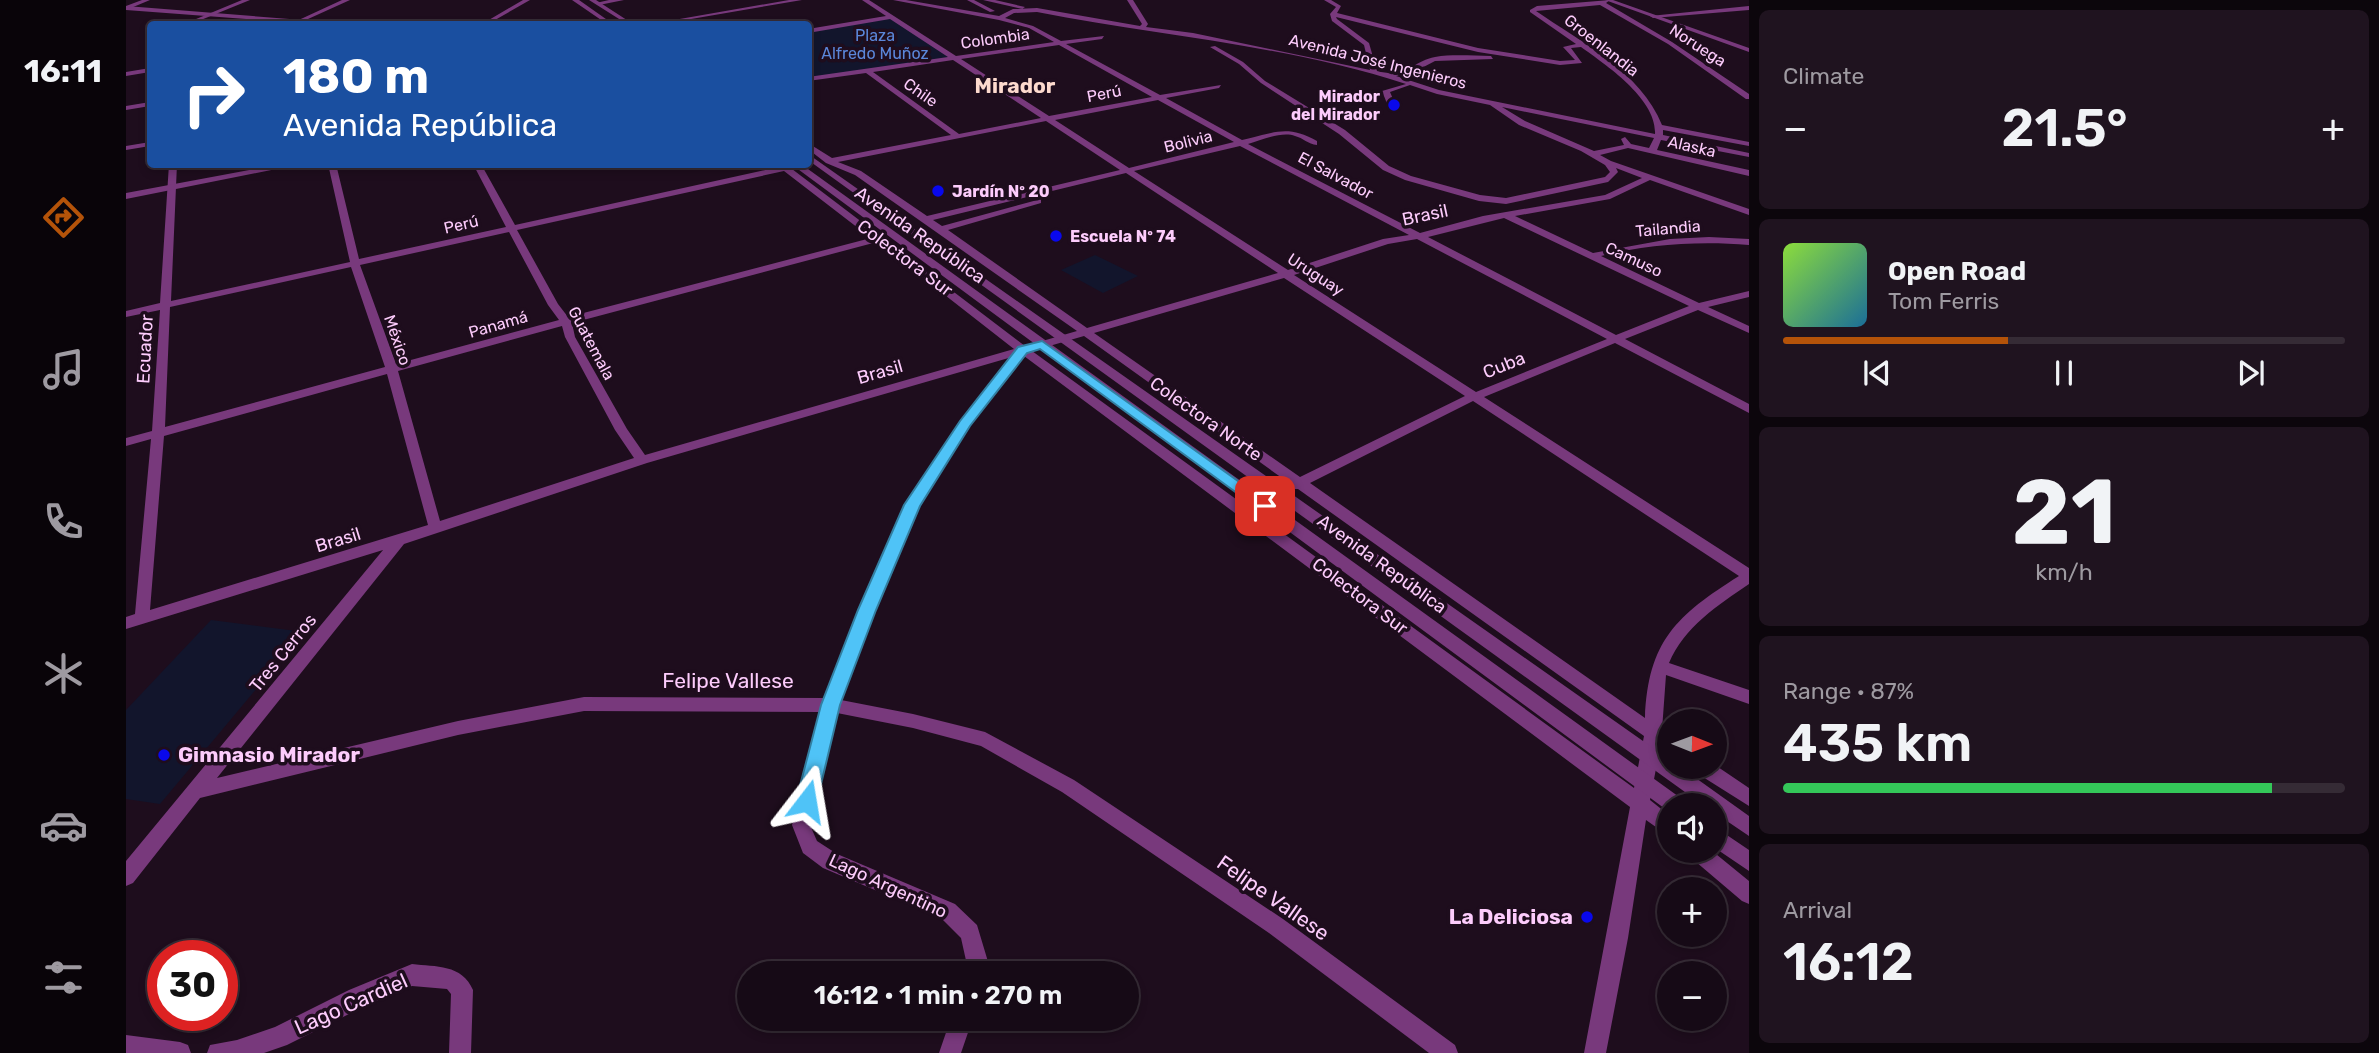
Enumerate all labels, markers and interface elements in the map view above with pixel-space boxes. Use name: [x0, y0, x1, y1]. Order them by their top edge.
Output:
street label: Groenlandia: [1561, 10, 1643, 80]
street label: Noruega: [1666, 20, 1729, 71]
street label: Colombia: [959, 24, 1031, 53]
park label: Plaza Alfredo Muñoz: [821, 26, 929, 63]
street label: Avenida José Ingenieros: [1287, 30, 1469, 93]
text: 180 m: [283, 47, 429, 105]
icon: right: [168, 49, 259, 140]
text: 16:11: [24, 52, 102, 90]
text: Climate: [1783, 62, 1864, 90]
district label: Mirador: [975, 73, 1056, 98]
street label: Chile: [900, 74, 941, 111]
street label: Perú: [1085, 81, 1123, 106]
place label: Mirador del Mirador: [1291, 87, 1381, 124]
marker: Mirador del Mirador: [1386, 97, 1402, 113]
text: 21.5°: [2001, 97, 2128, 159]
text: −: [1783, 105, 1808, 151]
text: +: [2321, 105, 2345, 151]
text: Avenida República: [283, 106, 557, 144]
street label: Bolivia: [1162, 126, 1214, 157]
street label: Alaska: [1666, 132, 1718, 161]
street label: El Salvador: [1295, 148, 1377, 203]
street label: Avenida República: [851, 182, 989, 288]
place label: Jardín Nº 20: [952, 182, 1050, 201]
marker: Jardín Nº 20: [930, 183, 946, 199]
icon: directions: [39, 193, 88, 242]
street label: Brasil: [1400, 199, 1450, 231]
street label: Perú: [442, 211, 480, 238]
street label: Colectora Sur: [853, 215, 957, 301]
street label: Tailandia: [1635, 216, 1701, 241]
place label: Escuela Nº 74: [1070, 227, 1176, 246]
marker: Escuela Nº 74: [1048, 228, 1064, 244]
street label: Camuso: [1602, 238, 1665, 281]
street label: Uruguay: [1284, 249, 1348, 300]
text: Open Road: [1888, 256, 2026, 287]
text: Tom Ferris: [1888, 287, 1999, 315]
street label: Guatemala: [564, 303, 619, 383]
street label: Panamá: [466, 307, 530, 342]
street label: México: [380, 312, 415, 368]
street label: Ecuador: [132, 314, 158, 384]
icon: music: [39, 345, 88, 394]
street label: Cuba: [1480, 347, 1528, 383]
icon: previous: [1858, 354, 1896, 392]
icon: pause: [2045, 354, 2083, 392]
icon: next: [2232, 354, 2270, 392]
street label: Brasil: [855, 355, 905, 389]
street label: Colectora Norte: [1146, 372, 1266, 466]
text: 21: [2012, 458, 2116, 566]
pin: [1235, 476, 1295, 536]
icon: arrive: [1246, 487, 1284, 525]
icon: phone: [39, 497, 88, 546]
street label: Avenida República: [1313, 510, 1451, 618]
street label: Brasil: [313, 523, 363, 557]
street label: Colectora Sur: [1308, 553, 1412, 639]
text: km/h: [2035, 558, 2093, 586]
street label: Tres Cerros: [245, 609, 321, 697]
icon: climate: [39, 649, 88, 698]
street label: Felipe Vallese: [662, 668, 794, 693]
text: Range · 87%: [1783, 677, 1914, 705]
north arrow: [1657, 709, 1727, 779]
map controls: [1657, 709, 1727, 1031]
text: 435 km: [1783, 712, 1972, 774]
place label: Gimnasio Mirador: [178, 742, 360, 767]
marker: Gimnasio Mirador: [156, 747, 172, 763]
position arrow: [770, 764, 844, 838]
button: sound: [1657, 793, 1727, 863]
icon: car: [39, 801, 88, 850]
street label: Lago Argentino: [825, 849, 951, 923]
street label: Felipe Vallese: [1212, 850, 1334, 946]
button: +: [1657, 877, 1727, 947]
text: Arrival: [1783, 896, 1852, 924]
place label: La Deliciosa: [1449, 904, 1573, 929]
marker: La Deliciosa: [1579, 909, 1595, 925]
text: 16:12: [1783, 931, 1914, 993]
speed limit sign: 30: [147, 940, 238, 1031]
icon: filters: [39, 953, 88, 1002]
button: −: [1657, 961, 1727, 1031]
street label: Lago Cardiel: [290, 968, 411, 1040]
text: 16:12 · 1 min · 270 m: [814, 980, 1062, 1011]

